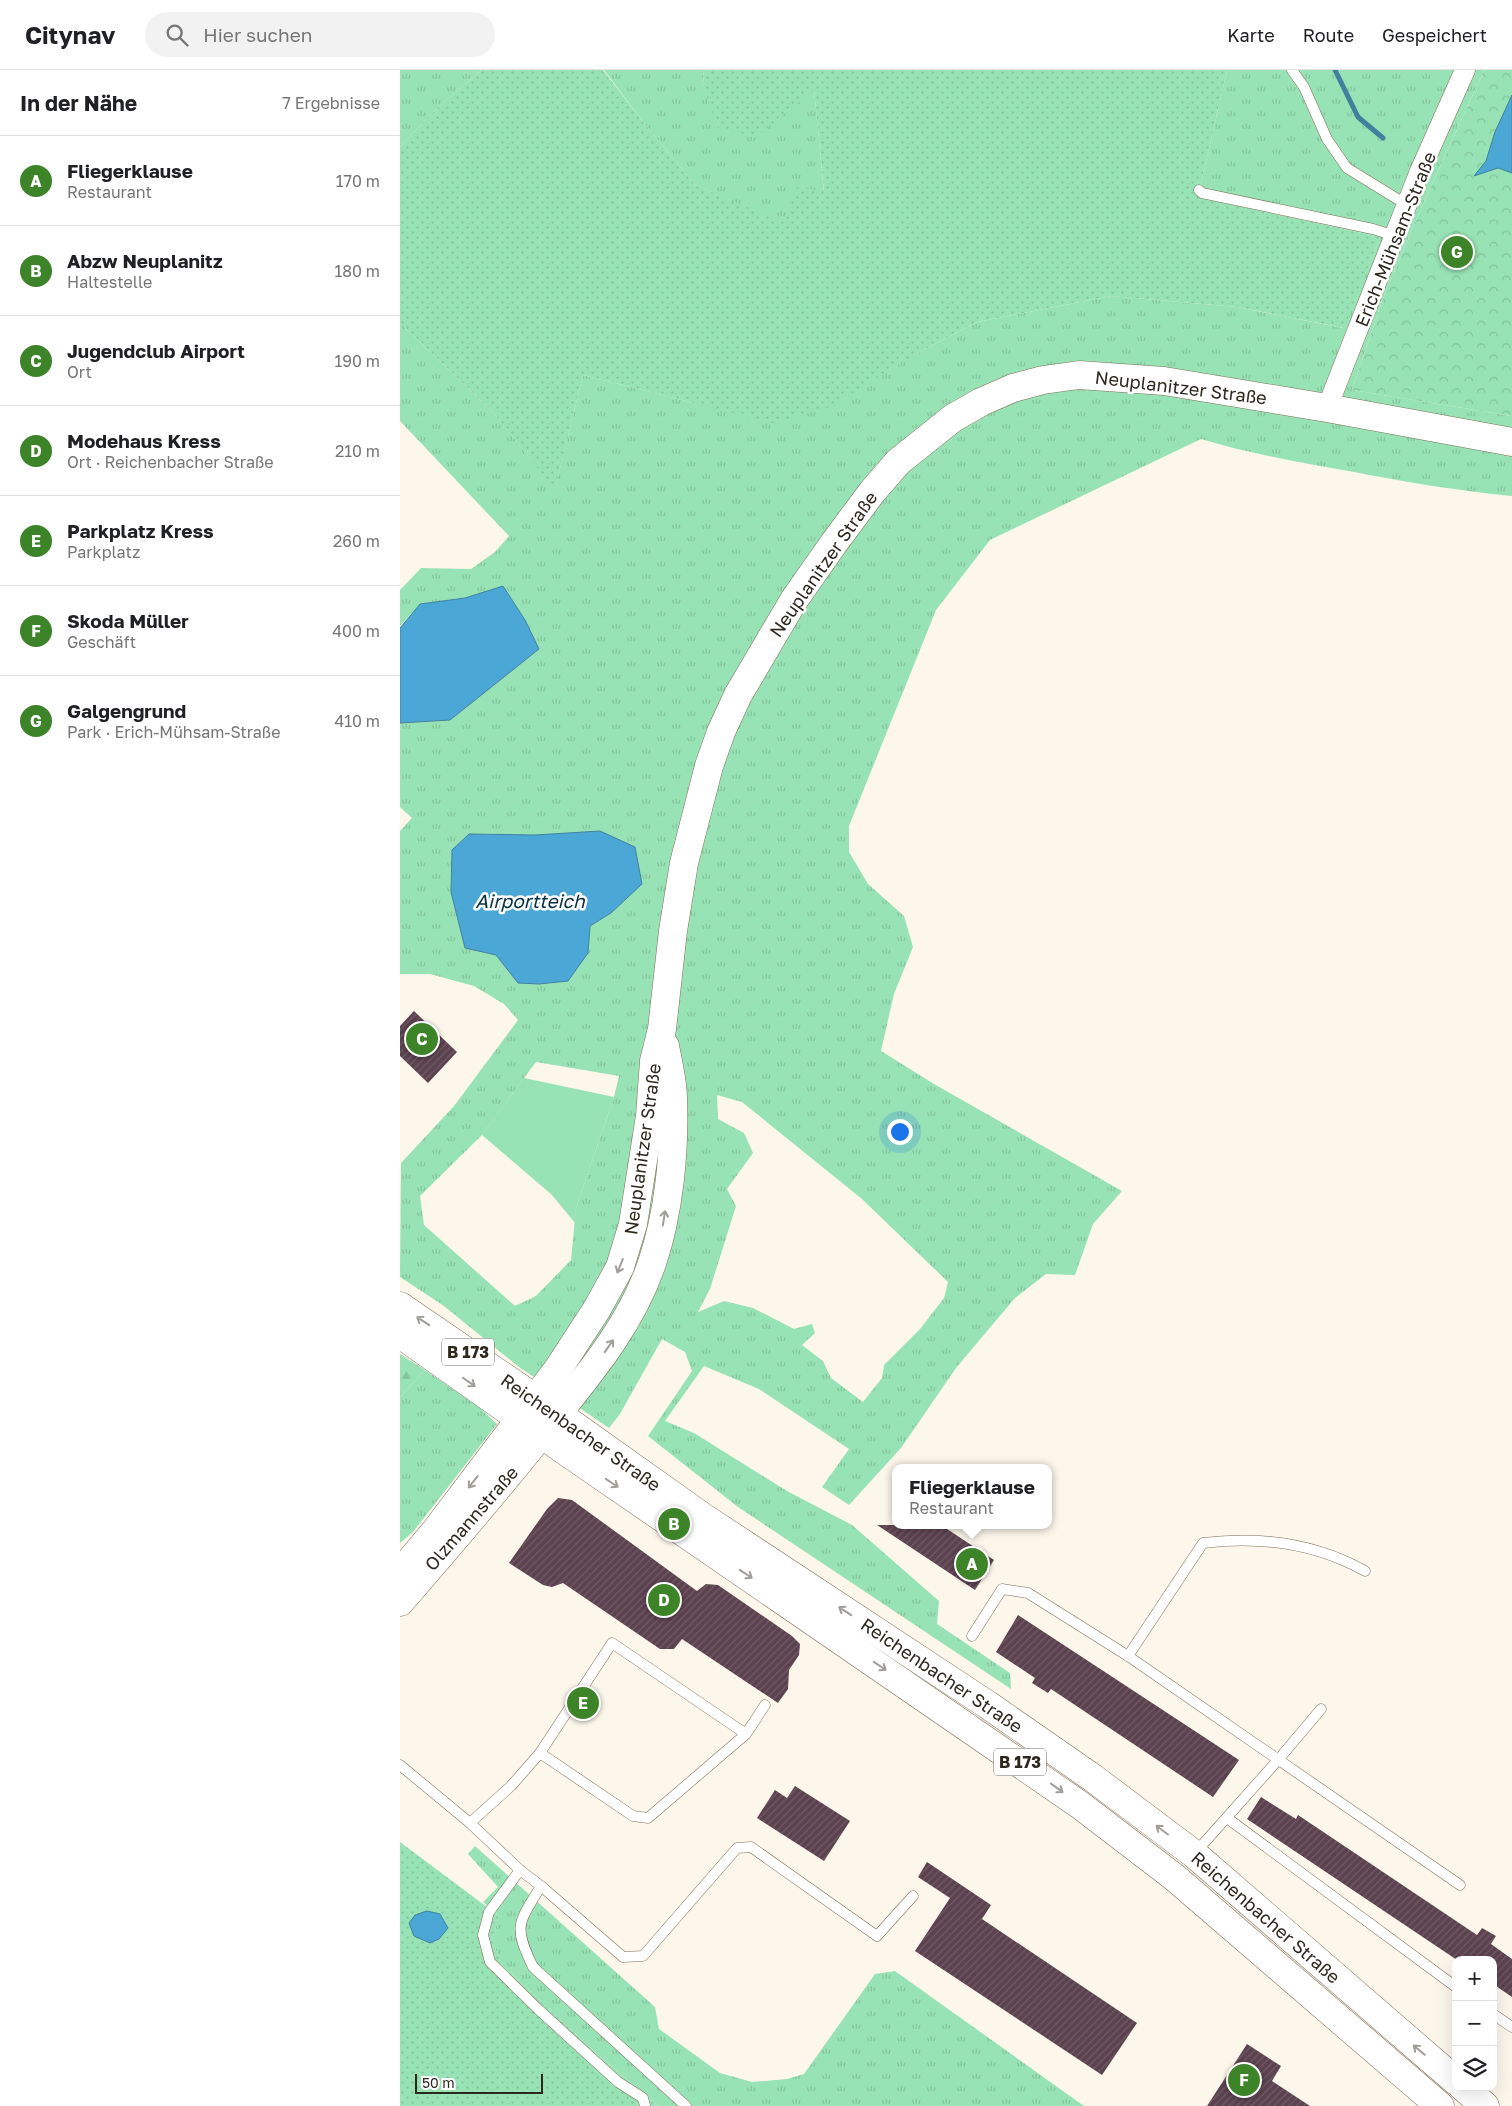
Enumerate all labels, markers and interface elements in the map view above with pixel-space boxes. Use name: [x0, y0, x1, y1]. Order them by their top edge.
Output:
search box: [145, 12, 495, 57]
text: Citynav: [25, 20, 115, 49]
icon: search: [163, 21, 191, 49]
text: Hier suchen: [203, 23, 312, 46]
text: Karte: [1227, 24, 1275, 46]
text: Route: [1303, 24, 1354, 46]
text: Gespeichert: [1382, 24, 1487, 46]
text: In der Nähe: [20, 90, 137, 116]
text: 7 Ergebnisse: [282, 93, 380, 113]
street label: Erich-Mühsam-Straße: [1350, 148, 1440, 330]
text: Fliegerklause: [67, 159, 193, 182]
text: A: [30, 171, 42, 191]
text: 170 m: [336, 171, 380, 191]
text: Restaurant: [67, 182, 152, 202]
pin: G: [1441, 233, 1473, 271]
text: Abzw Neuplanitz: [67, 249, 223, 272]
text: B: [30, 261, 42, 281]
text: 180 m: [334, 261, 380, 281]
text: Haltestelle: [67, 272, 152, 292]
text: Jugendclub Airport: [67, 339, 245, 362]
text: C: [30, 351, 42, 371]
text: 190 m: [334, 351, 380, 371]
text: Ort: [67, 362, 92, 382]
street label: Neuplanitzer Straße: [1094, 366, 1268, 408]
text: Modehaus Kress: [67, 429, 221, 452]
text: D: [30, 441, 42, 461]
text: 210 m: [335, 441, 380, 461]
text: Ort · Reichenbacher Straße: [67, 452, 274, 472]
street label: Neuplanitzer Straße: [764, 487, 882, 641]
text: Parkplatz Kress: [67, 519, 214, 542]
text: E: [31, 531, 41, 551]
text: 260 m: [333, 531, 380, 551]
text: Parkplatz: [67, 542, 140, 562]
text: Skoda Müller: [67, 609, 189, 632]
text: F: [31, 621, 41, 641]
text: 400 m: [332, 621, 380, 641]
text: Geschäft: [67, 632, 136, 652]
text: Galgengrund: [67, 699, 186, 722]
text: G: [30, 711, 42, 731]
text: 410 m: [334, 711, 380, 731]
text: Park · Erich-Mühsam-Straße: [67, 722, 280, 742]
water label: Airportteich: [475, 889, 586, 912]
pin: C: [406, 1020, 438, 1058]
street label: Neuplanitzer Straße: [619, 1062, 665, 1236]
your location: [887, 1119, 913, 1145]
one-way arrow: [660, 1210, 670, 1226]
one-way arrow: [614, 1258, 624, 1273]
one-way arrow: [417, 1316, 431, 1326]
road number: B 173: [442, 1338, 494, 1365]
one-way arrow: [604, 1339, 614, 1353]
street label: Reichenbacher Straße: [497, 1368, 665, 1496]
one-way arrow: [462, 1377, 476, 1387]
street label: Olzmannstraße: [420, 1461, 522, 1575]
popup: [892, 1464, 1052, 1529]
one-way arrow: [468, 1475, 478, 1489]
text: Fliegerklause: [909, 1475, 1035, 1498]
one-way arrow: [604, 1478, 618, 1488]
text: Restaurant: [909, 1498, 994, 1518]
pin: B: [658, 1505, 690, 1543]
pin: A: [956, 1545, 988, 1583]
one-way arrow: [739, 1569, 753, 1579]
pin: D: [648, 1581, 680, 1619]
one-way arrow: [838, 1606, 852, 1616]
street label: Reichenbacher Straße: [857, 1613, 1027, 1737]
one-way arrow: [873, 1661, 887, 1671]
pin: E: [567, 1684, 599, 1722]
road number: B 173: [994, 1748, 1046, 1775]
one-way arrow: [1050, 1783, 1064, 1793]
one-way arrow: [1155, 1825, 1169, 1835]
street label: Reichenbacher Straße: [1187, 1846, 1345, 1988]
map controls: [1452, 1956, 1497, 2091]
button: +: [1452, 1956, 1497, 2001]
button: −: [1452, 2001, 1497, 2046]
one-way arrow: [1412, 2044, 1425, 2055]
button: layers: [1452, 2046, 1497, 2091]
pin: F: [1228, 2061, 1260, 2099]
scale bar: [415, 2071, 542, 2094]
text: 50 m: [422, 2074, 455, 2091]

